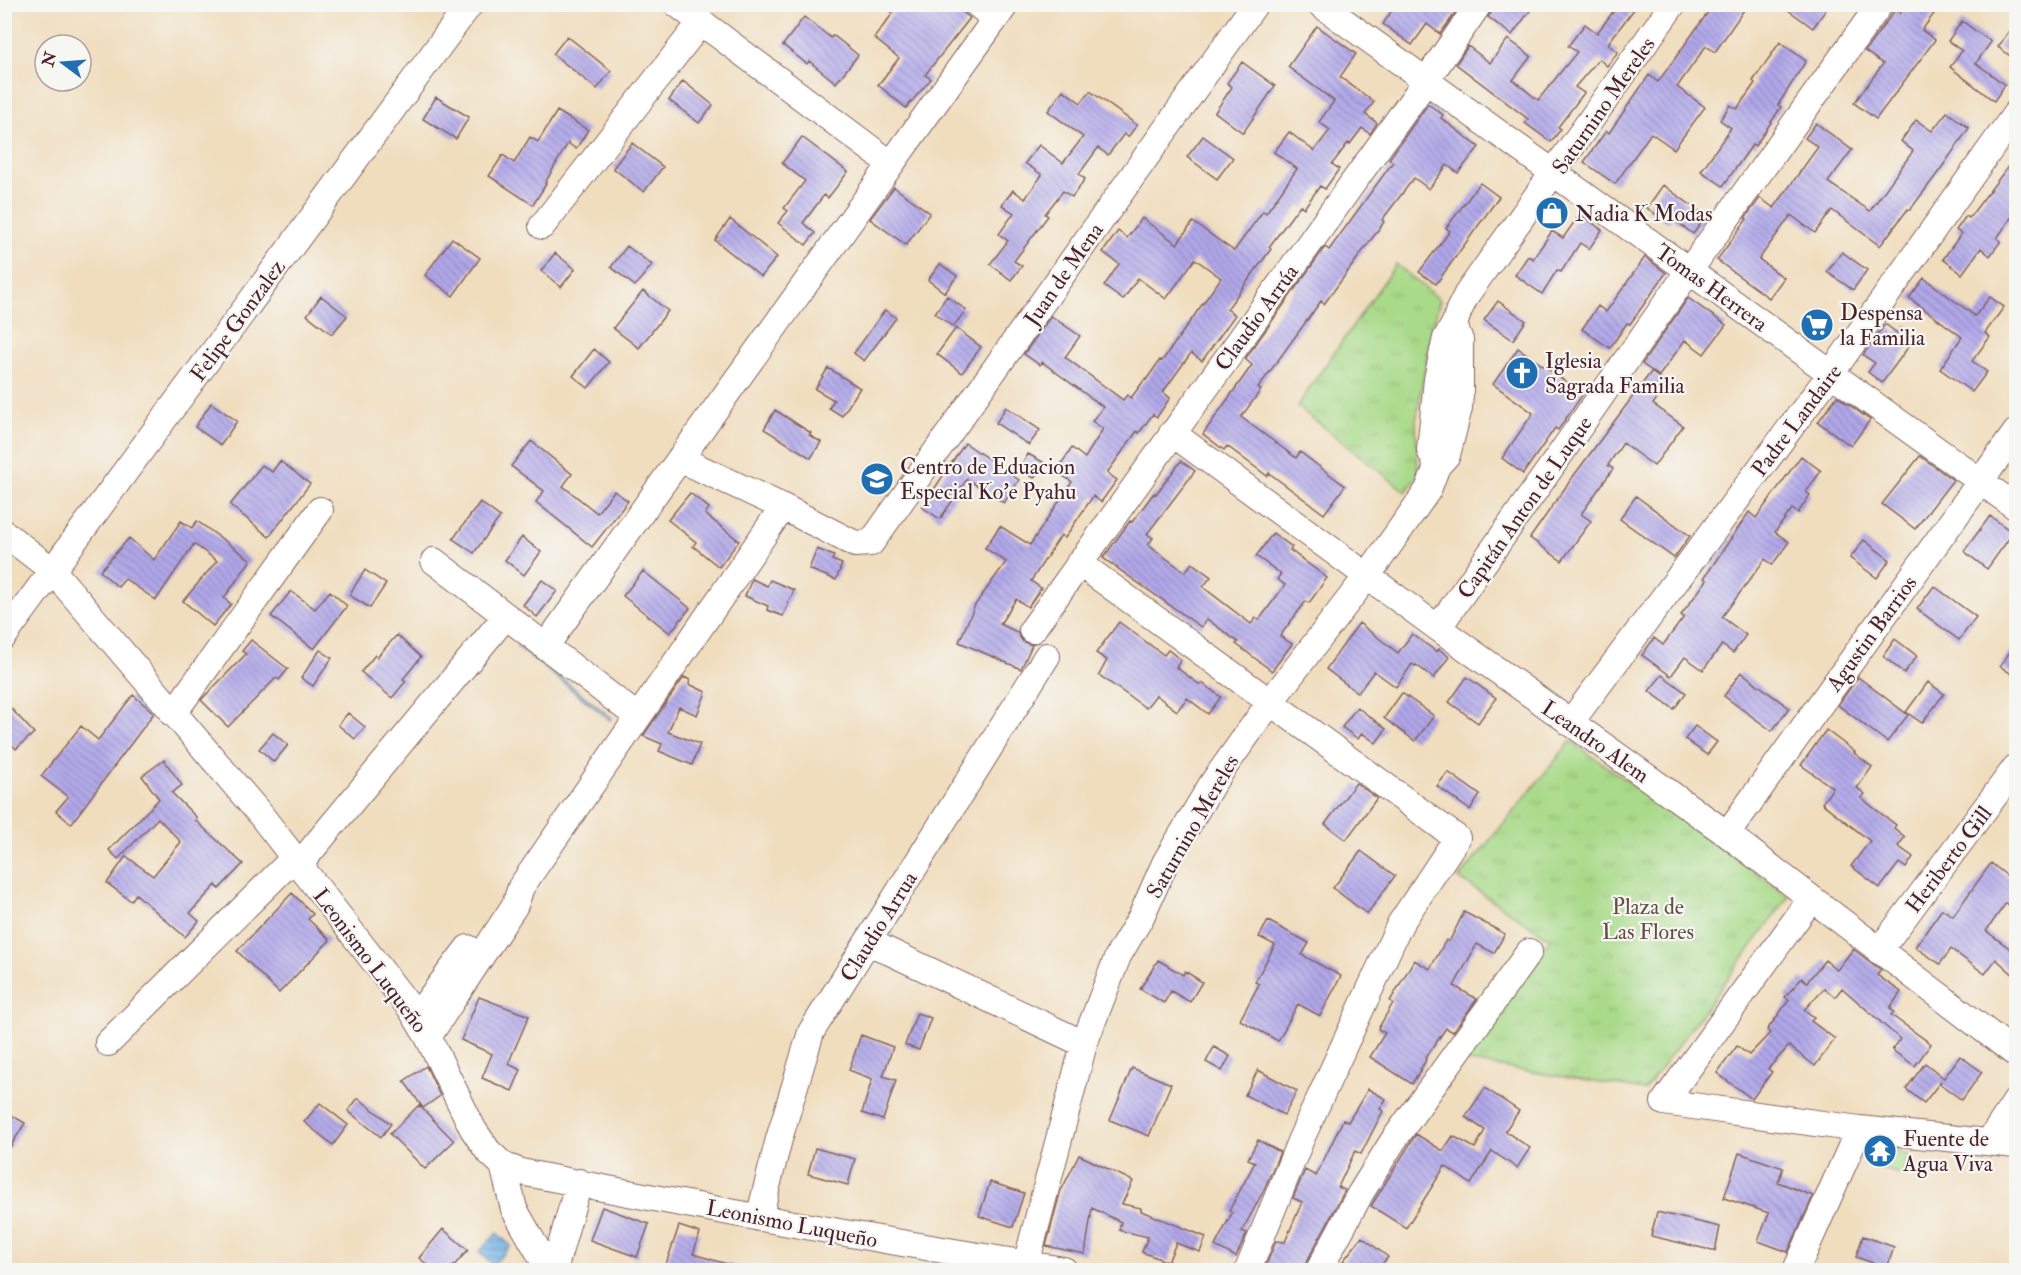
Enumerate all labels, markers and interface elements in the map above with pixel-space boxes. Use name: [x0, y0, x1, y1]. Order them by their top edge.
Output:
street label: Saturnino Mereles: [1546, 31, 1662, 180]
north arrow: [33, 33, 93, 93]
text: N: [38, 49, 61, 70]
shop icon: Nadia K Modas: [1534, 195, 1570, 231]
place label: Nadia K Modas: [1575, 200, 1712, 228]
street label: Juan de Mena: [1017, 217, 1110, 333]
street label: Tomas Herrera: [1650, 238, 1774, 339]
street label: Felipe Gonzalez: [184, 254, 293, 388]
street label: Claudio Arrúa: [1209, 258, 1305, 376]
place label: Despensa la Familia: [1840, 299, 1926, 352]
supermarket icon: Despensa la Familia: [1799, 307, 1835, 343]
place label: Iglesia Sagrada Familia: [1545, 347, 1686, 400]
church icon: Iglesia Sagrada Familia: [1504, 355, 1540, 391]
street label: Padre Landaire: [1745, 359, 1848, 482]
street label: Capitán Anton de Luque: [1451, 411, 1599, 605]
place label: Centro de Eduacion Especial Ko'e Pyahu: [900, 453, 1077, 507]
school or university icon: Centro de Eduacion Especial Ko'e Pyahu: [859, 461, 895, 497]
street label: Agustin Barrios: [1820, 570, 1923, 698]
street label: Leandro Alem: [1536, 694, 1655, 789]
street label: Saturnino Mereles: [1140, 750, 1245, 903]
street label: Heriberto Gill: [1899, 800, 1998, 919]
street label: Claudio Arrua: [834, 865, 924, 987]
street label: Leonismo Luqueño: [307, 883, 434, 1038]
park label: Plaza de Las Flores: [1602, 893, 1694, 946]
place label: Fuente de Agua Viva: [1902, 1125, 1994, 1178]
temple icon: Fuente de Agua Viva: [1862, 1133, 1898, 1169]
street label: Leonismo Luqueño: [704, 1194, 880, 1254]

